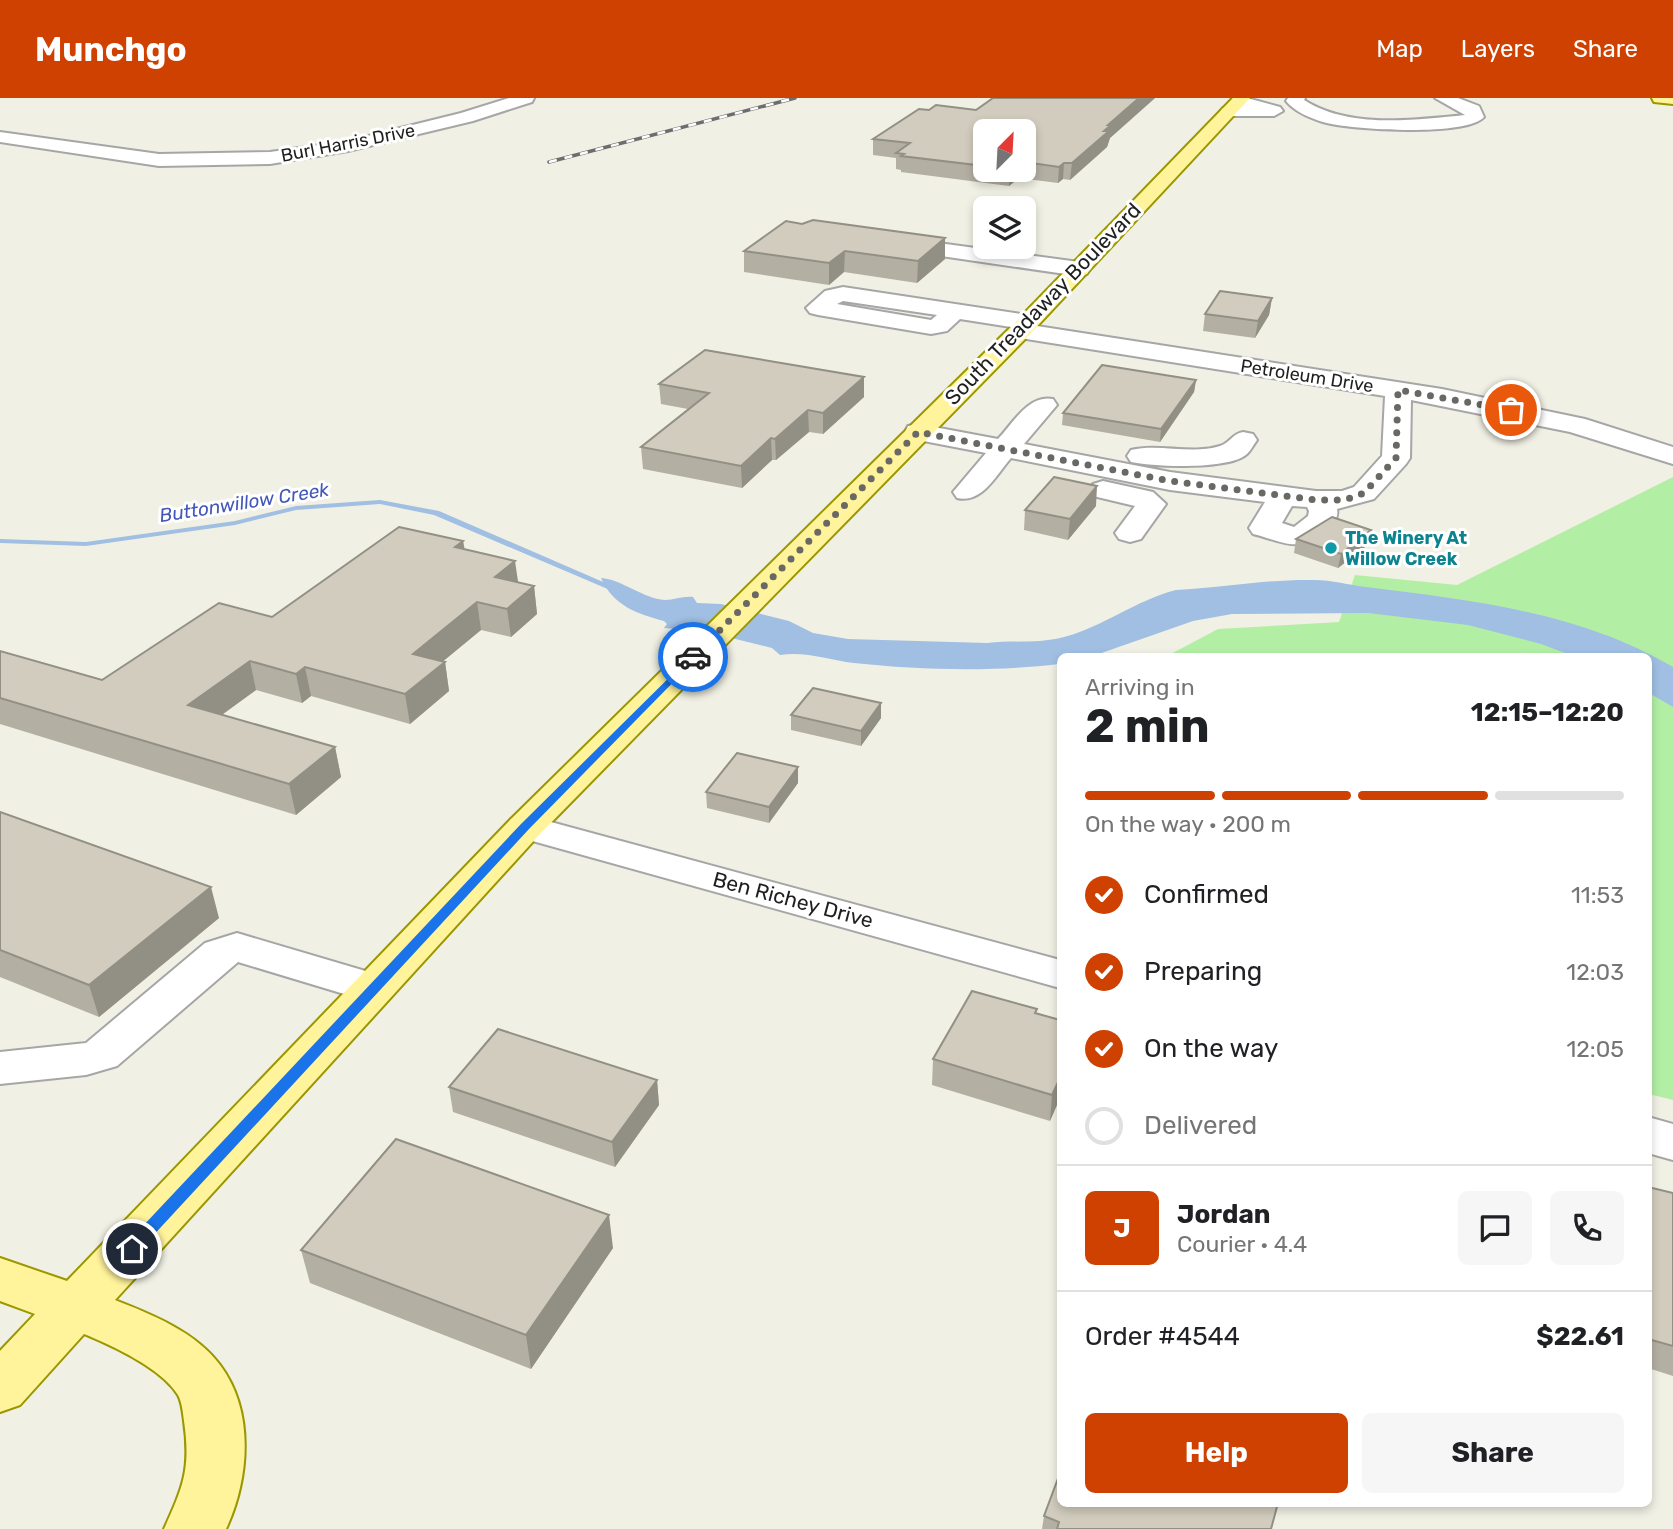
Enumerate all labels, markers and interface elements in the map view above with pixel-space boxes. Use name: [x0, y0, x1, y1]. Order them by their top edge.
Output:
text: Munchgo: [35, 30, 187, 69]
text: Map: [1376, 35, 1423, 63]
text: Layers: [1461, 35, 1535, 63]
text: Share: [1573, 35, 1638, 63]
street label: Burl Harris Drive: [279, 119, 417, 167]
north arrow: [973, 119, 1036, 182]
map controls: [973, 119, 1036, 259]
button: layers: [973, 196, 1036, 259]
street label: South Treadaway Boulevard: [939, 197, 1146, 410]
street label: Petroleum Drive: [1239, 355, 1375, 397]
pin: [1481, 380, 1541, 440]
icon: bag: [1492, 391, 1530, 429]
water label: Buttonwillow Creek: [158, 478, 331, 527]
place label: The Winery At Willow Creek: [1345, 527, 1467, 570]
marker: The Winery At Willow Creek: [1323, 540, 1339, 556]
courier: [658, 622, 728, 692]
icon: car: [674, 638, 712, 676]
text: Arriving in: [1085, 673, 1195, 701]
text: 12:15–12:20: [1471, 697, 1624, 728]
text: 2 min: [1085, 699, 1210, 754]
text: On the way · 200 m: [1085, 810, 1291, 838]
street label: Ben Richey Drive: [710, 866, 876, 933]
icon: check: [1085, 876, 1123, 914]
text: Confirmed: [1144, 879, 1269, 910]
text: 11:53: [1571, 881, 1624, 909]
icon: check: [1085, 953, 1123, 991]
text: Preparing: [1144, 956, 1262, 987]
text: 12:03: [1566, 958, 1624, 986]
icon: check: [1085, 1030, 1123, 1068]
text: On the way: [1144, 1033, 1278, 1064]
text: 12:05: [1567, 1035, 1624, 1063]
text: Delivered: [1144, 1110, 1257, 1141]
button: chat: [1458, 1191, 1532, 1265]
button: phone: [1550, 1191, 1624, 1265]
text: Jordan: [1177, 1199, 1270, 1230]
text: J: [1113, 1213, 1131, 1244]
pin: [102, 1219, 162, 1279]
icon: home: [113, 1230, 151, 1268]
text: Courier · 4.4: [1177, 1230, 1307, 1258]
text: Order #4544: [1085, 1321, 1240, 1352]
text: $22.61: [1536, 1321, 1624, 1352]
button: Help: [1085, 1413, 1348, 1493]
button: Share: [1362, 1413, 1624, 1493]

